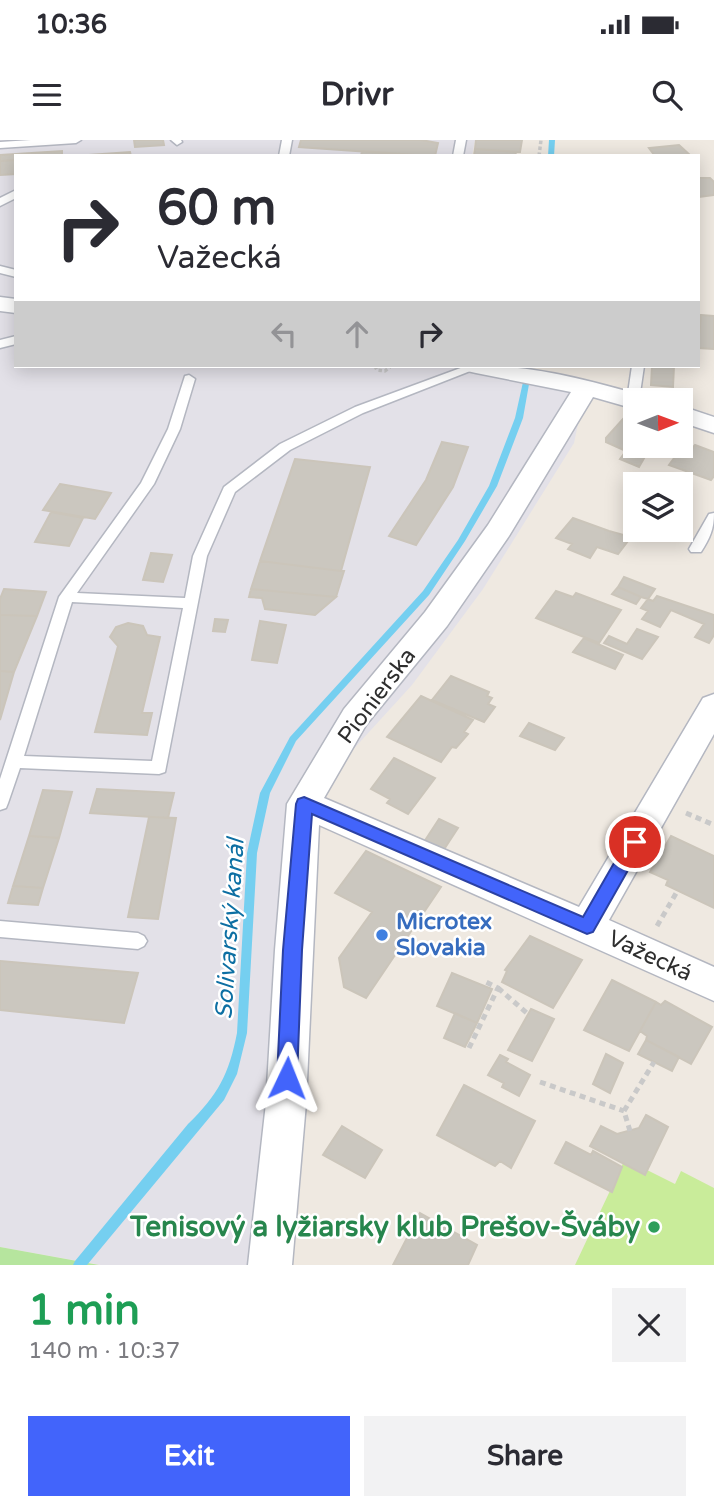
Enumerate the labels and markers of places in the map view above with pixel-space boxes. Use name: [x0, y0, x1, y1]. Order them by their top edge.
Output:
pin: [605, 812, 665, 872]
place label: Microtex Slovakia: [396, 908, 492, 962]
marker: Microtex Slovakia: [374, 927, 390, 943]
place label: Tenisový a lyžiarsky klub Prešov-Šváby: [129, 1210, 640, 1244]
marker: Tenisový a lyžiarsky klub Prešov-Šváby: [646, 1219, 662, 1235]

